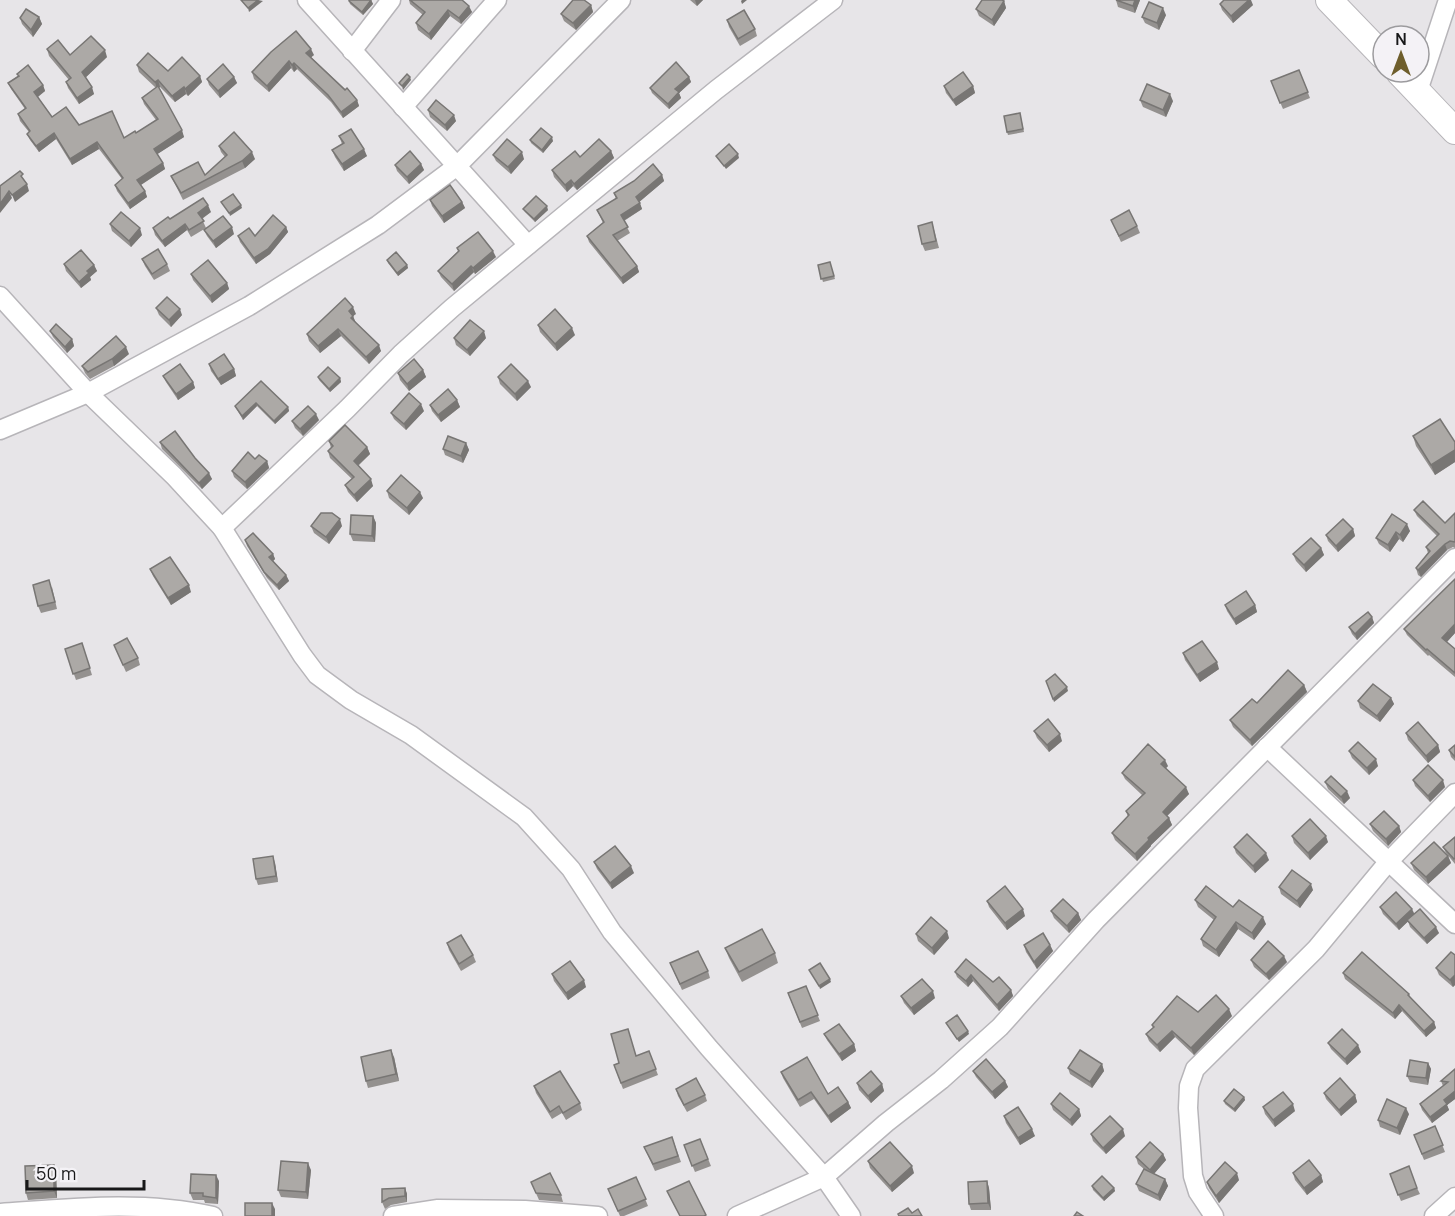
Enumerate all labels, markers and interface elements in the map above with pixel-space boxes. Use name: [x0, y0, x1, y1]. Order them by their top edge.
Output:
north arrow: [1371, 24, 1431, 84]
text: N: [1395, 28, 1407, 50]
scale bar: [27, 1153, 144, 1191]
text: 50 m: [36, 1161, 76, 1185]

